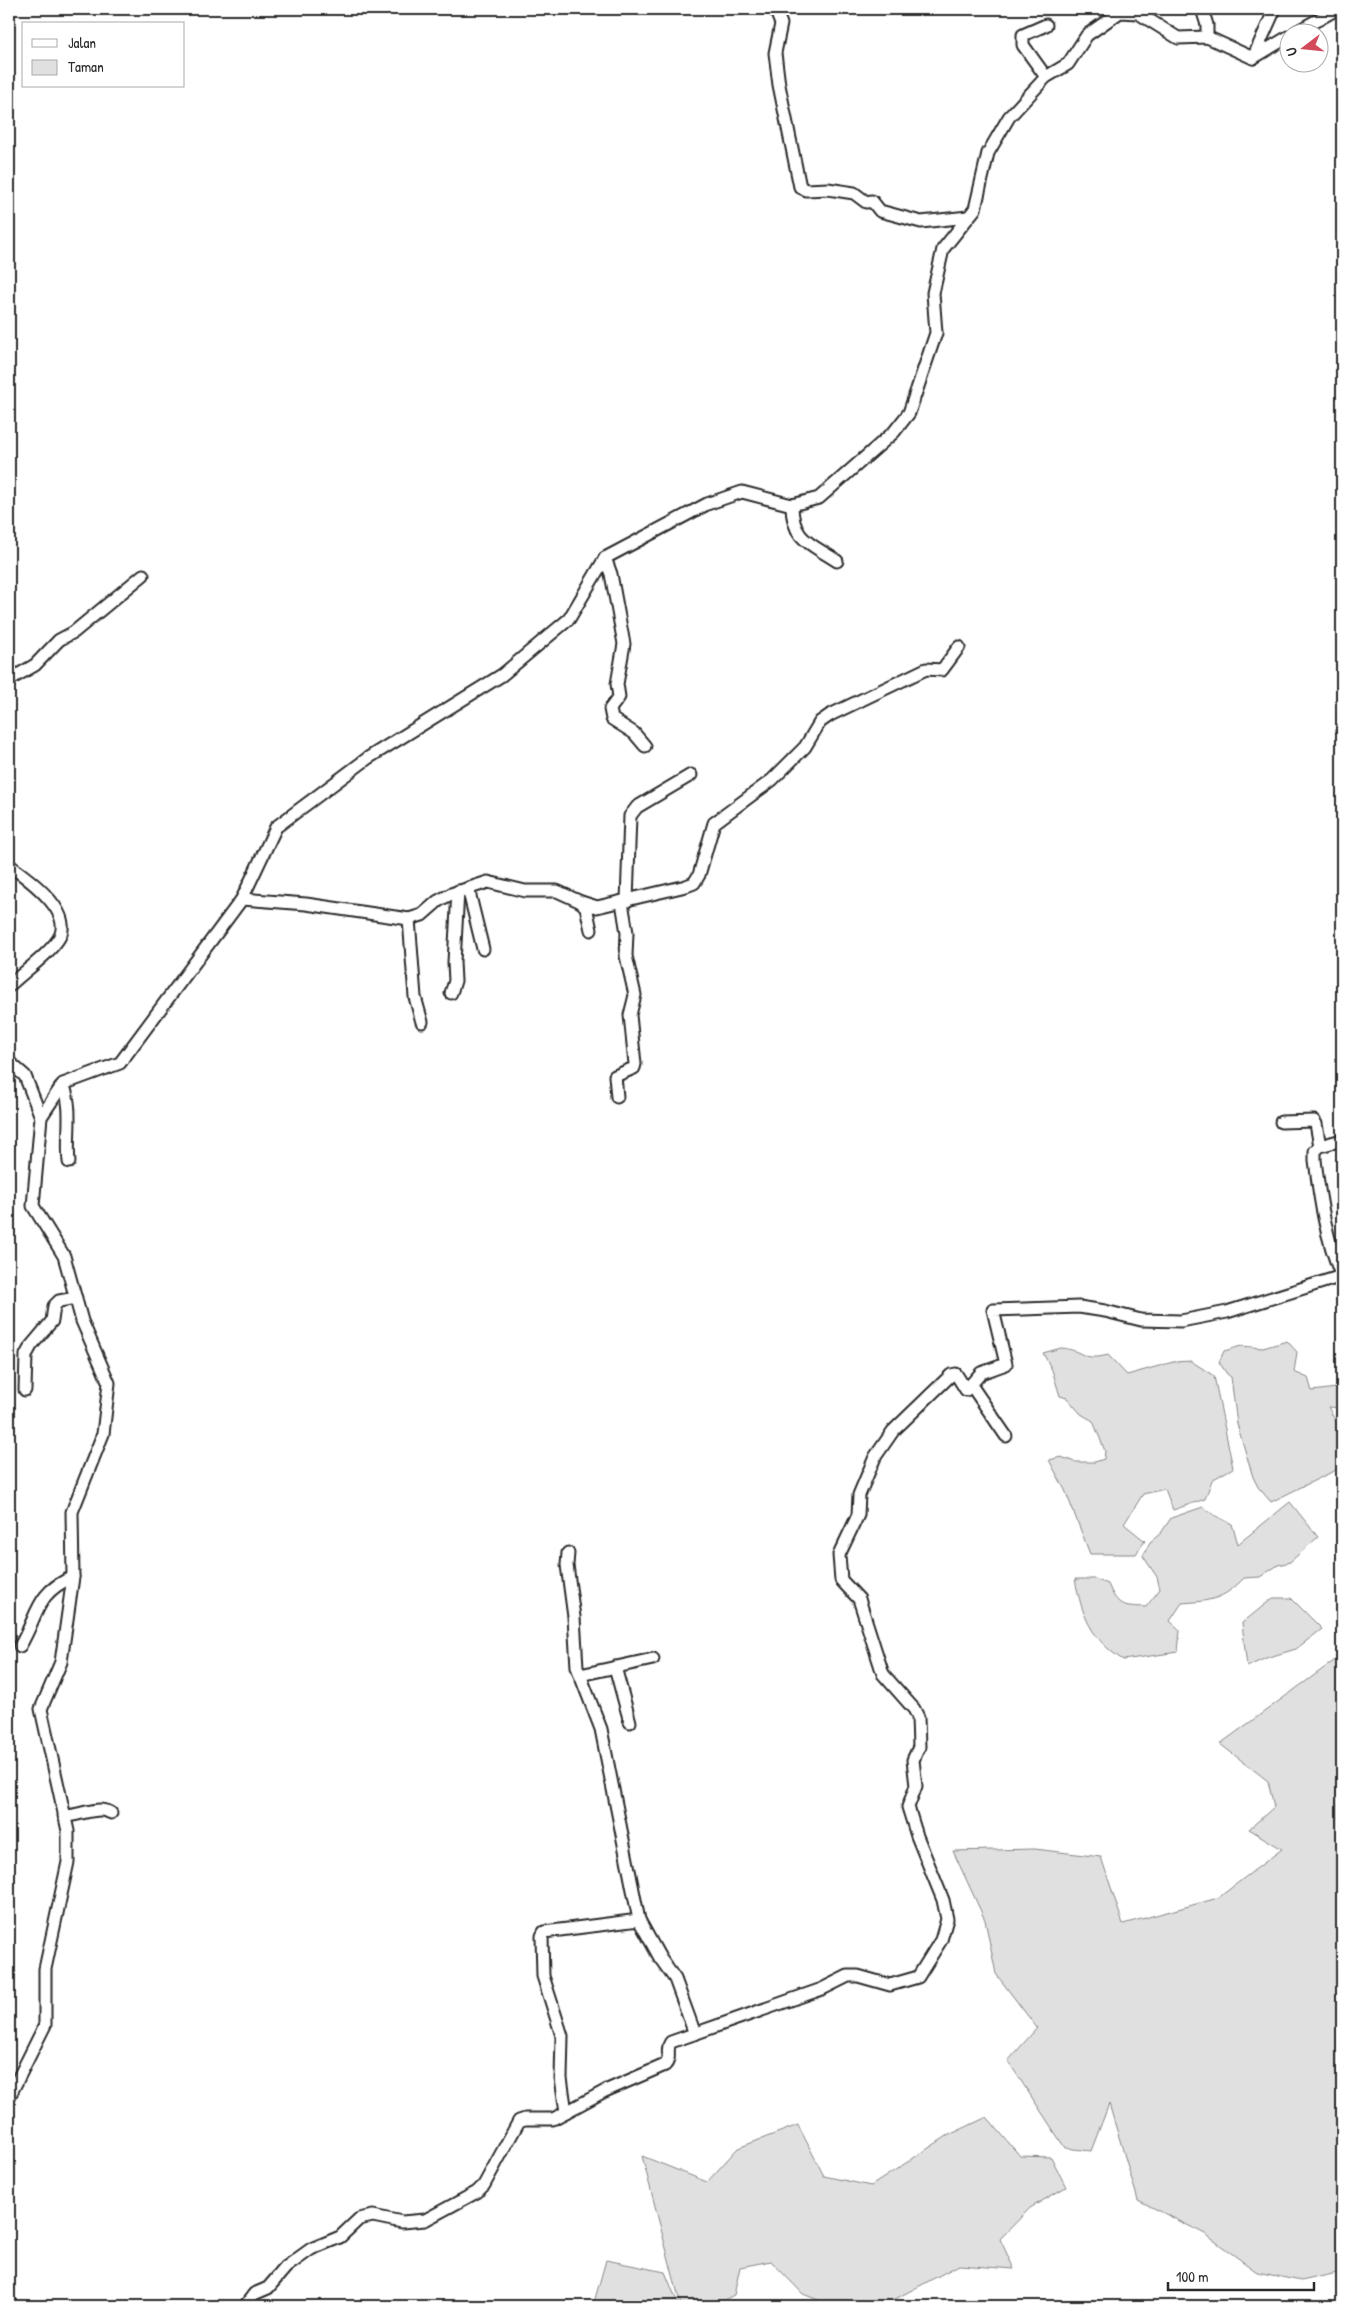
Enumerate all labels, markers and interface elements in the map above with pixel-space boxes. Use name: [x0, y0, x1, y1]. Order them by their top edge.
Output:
legend: [22, 22, 185, 88]
north arrow: [1278, 22, 1328, 72]
text: Jalan: [68, 32, 96, 53]
text: U: [1281, 45, 1301, 58]
text: Taman: [68, 56, 104, 77]
scale bar: [1168, 2260, 1315, 2292]
text: 100 m: [1176, 2266, 1209, 2287]

